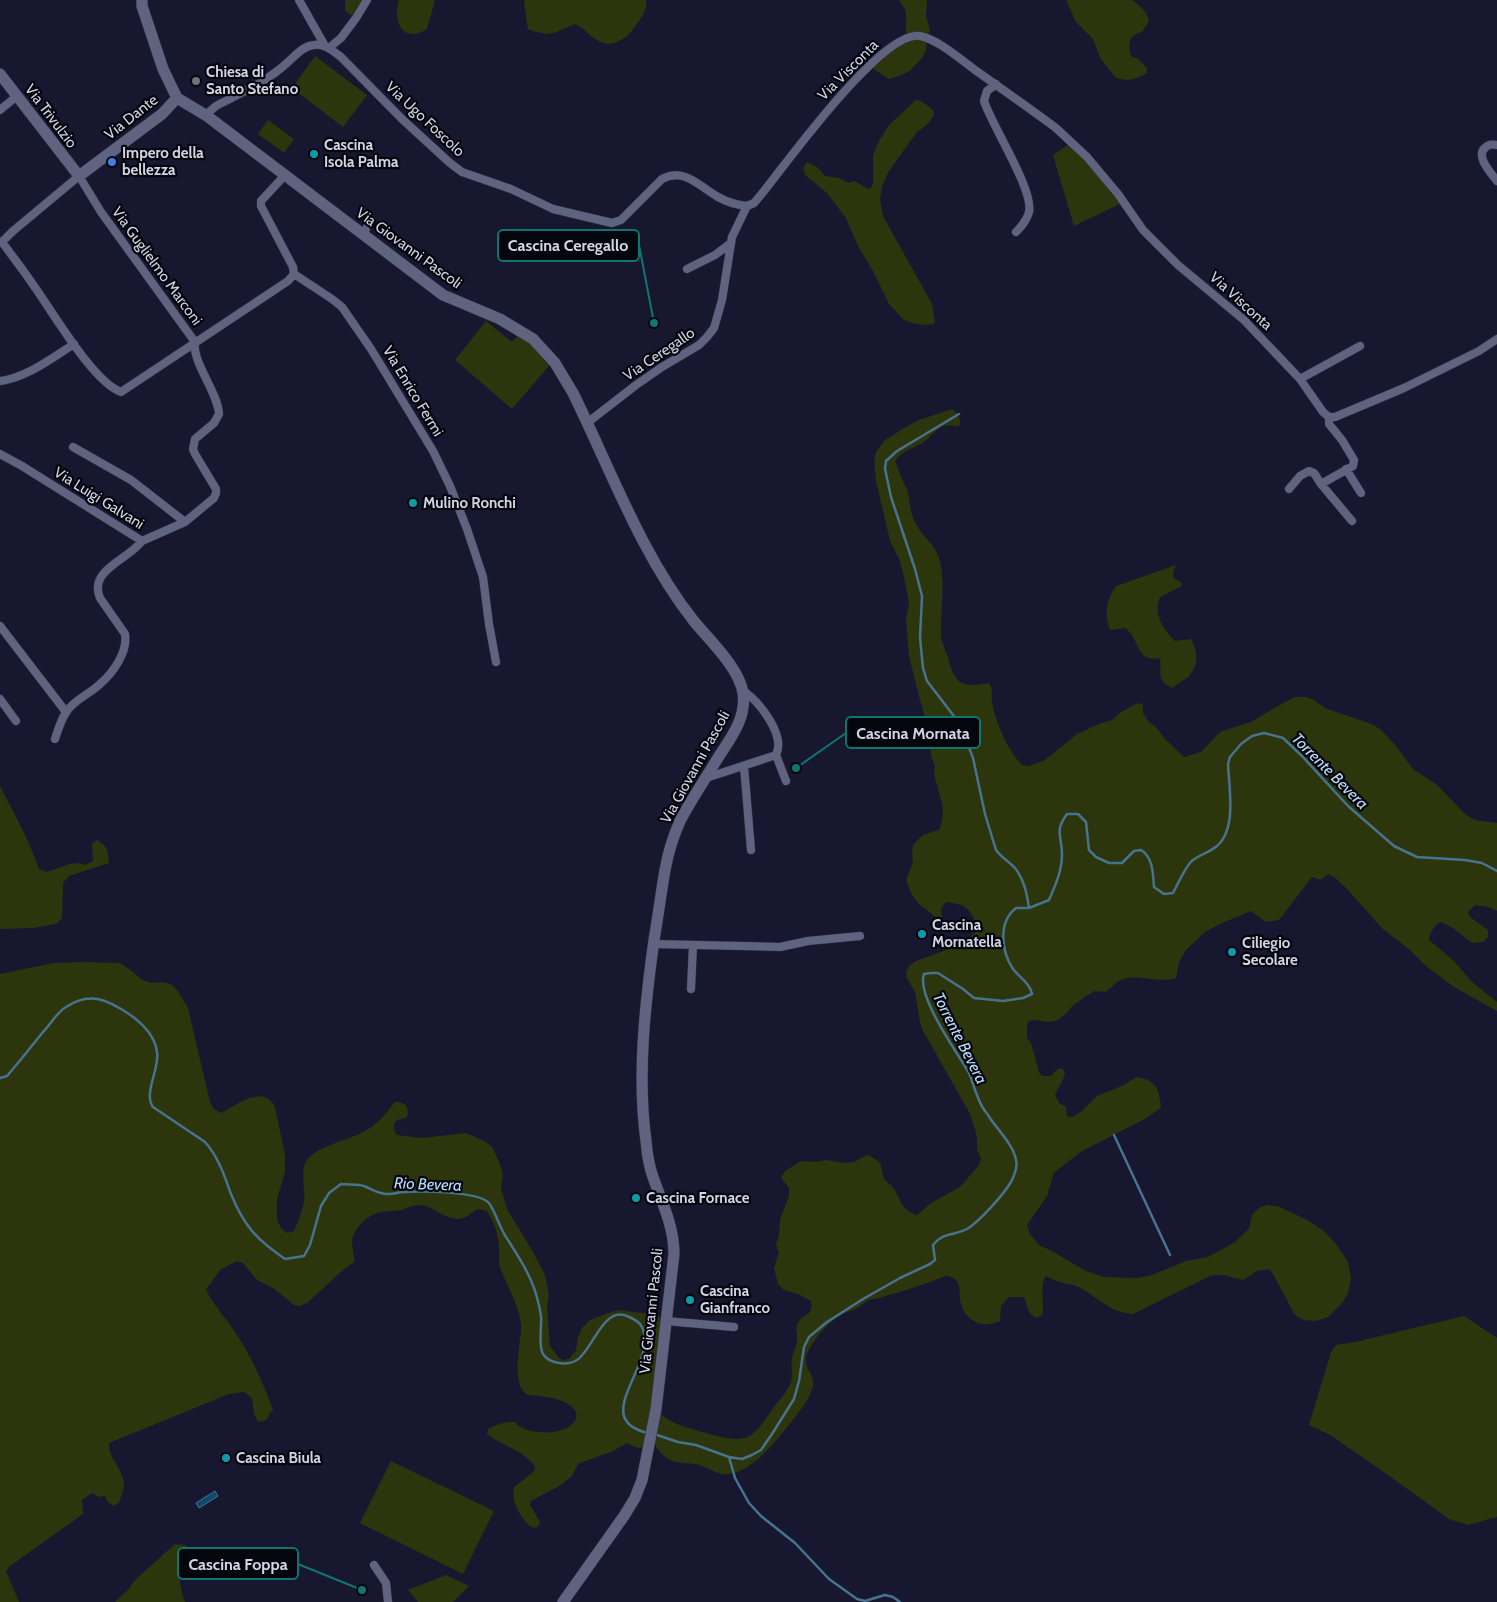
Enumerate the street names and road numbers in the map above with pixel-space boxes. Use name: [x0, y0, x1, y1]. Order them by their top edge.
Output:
street label: Via Visconta: [814, 35, 883, 104]
street label: Via Ugo Foscolo: [382, 78, 468, 160]
street label: Via Trivulzio: [21, 80, 81, 152]
street label: Via Dante: [101, 90, 161, 143]
street label: Via Guglielmo Marconi: [108, 203, 206, 329]
street label: Via Giovanni Pascoli: [353, 204, 465, 292]
street label: Via Visconta: [1206, 268, 1277, 334]
street label: Via Ceregallo: [620, 323, 698, 385]
street label: Via Enrico Fermi: [379, 343, 447, 439]
street label: Via Luigi Galvani: [51, 463, 147, 533]
street label: Via Giovanni Pascoli: [657, 707, 733, 827]
street label: Via Giovanni Pascoli: [635, 1247, 667, 1375]

